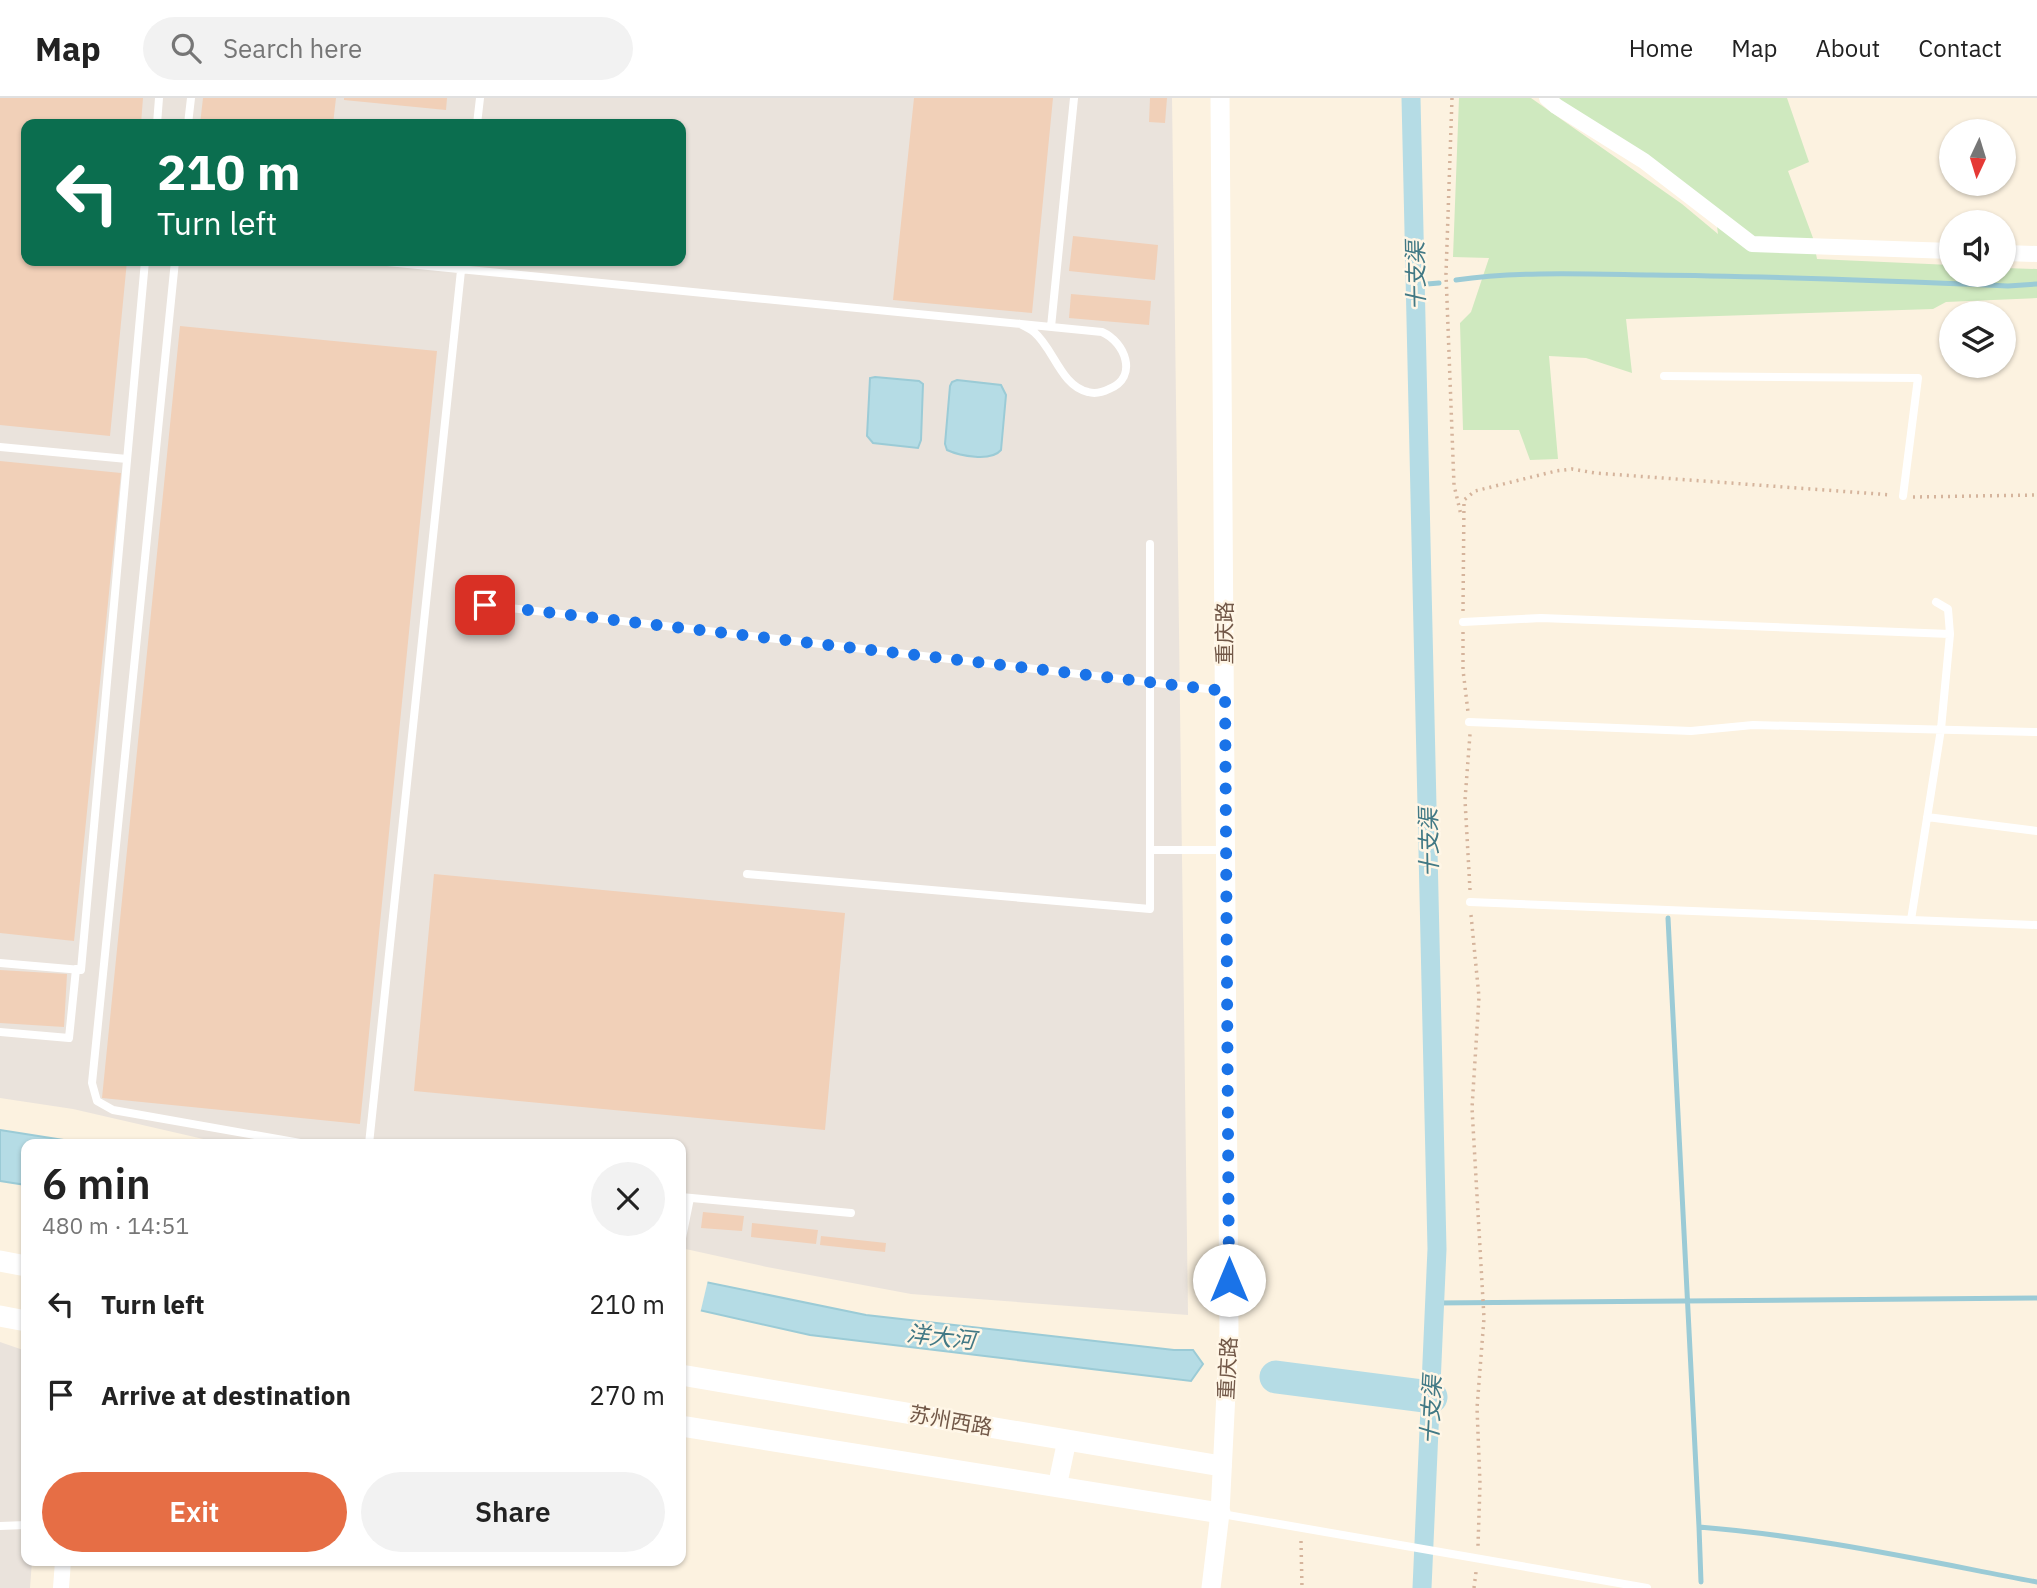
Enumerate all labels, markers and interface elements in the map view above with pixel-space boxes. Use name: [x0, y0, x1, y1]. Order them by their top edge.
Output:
search box: [143, 17, 633, 80]
text: Map: [35, 27, 101, 70]
icon: search: [167, 29, 205, 67]
text: Search here: [223, 31, 362, 65]
text: Home: [1629, 32, 1693, 64]
text: Map: [1731, 32, 1777, 64]
text: About: [1815, 32, 1880, 64]
text: Contact: [1918, 32, 2002, 64]
north arrow: [1939, 119, 2016, 196]
map controls: [1939, 119, 2016, 378]
text: 210 m: [157, 140, 301, 203]
icon: left: [42, 147, 133, 238]
text: Turn left: [157, 202, 277, 244]
button: sound: [1939, 210, 2016, 287]
water label: 十支渠: [1399, 238, 1431, 311]
button: layers: [1939, 301, 2016, 378]
pin: [455, 575, 515, 635]
icon: arrive: [466, 586, 504, 624]
street label: 重庆路: [1210, 602, 1238, 665]
water label: 十支渠: [1412, 805, 1444, 878]
text: 6 min: [42, 1156, 151, 1211]
button: close: [591, 1162, 665, 1236]
text: 480 m · 14:51: [42, 1210, 189, 1240]
position arrow: [1192, 1243, 1266, 1317]
icon: left: [42, 1285, 80, 1323]
text: Turn left: [101, 1287, 204, 1321]
text: 210 m: [589, 1287, 665, 1321]
water label: 洋大河: [905, 1317, 981, 1355]
street label: 重庆路: [1211, 1336, 1243, 1400]
water label: 十支渠: [1413, 1372, 1447, 1445]
icon: arrive: [42, 1376, 80, 1414]
text: Arrive at destination: [101, 1378, 351, 1412]
text: 270 m: [589, 1378, 665, 1412]
street label: 苏州西路: [907, 1399, 995, 1441]
button: Exit: [42, 1472, 347, 1552]
button: Share: [361, 1472, 665, 1552]

